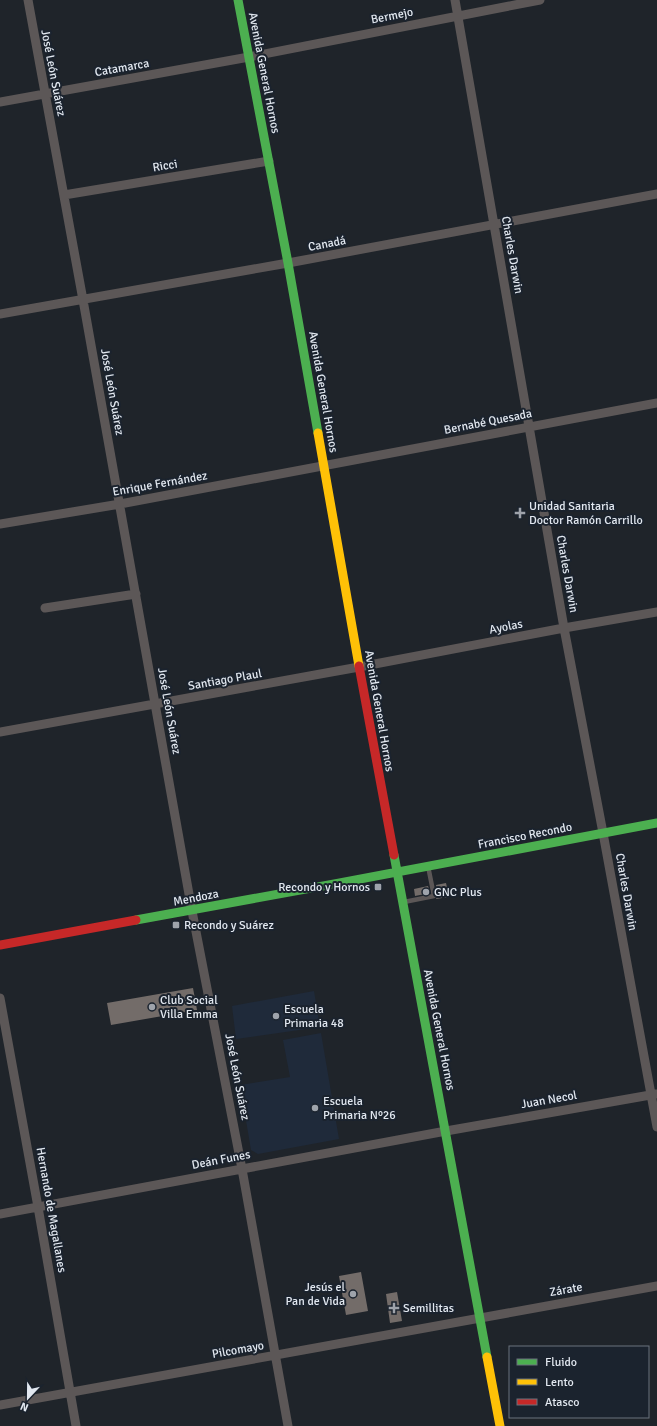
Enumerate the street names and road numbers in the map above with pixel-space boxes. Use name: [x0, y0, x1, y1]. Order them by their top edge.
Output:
street label: Bermejo: [370, 5, 414, 27]
street label: Avenida General Hornos: [245, 11, 283, 135]
street label: José León Suárez: [37, 28, 69, 118]
street label: Catamarca: [94, 56, 150, 80]
street label: Ricci: [151, 157, 179, 175]
street label: Charles Darwin: [498, 215, 526, 295]
street label: Canadá: [307, 233, 347, 255]
street label: Avenida General Hornos: [305, 330, 341, 454]
street label: José León Suárez: [97, 347, 127, 437]
street label: Bernabé Quesada: [443, 406, 533, 438]
street label: Enrique Fernández: [111, 468, 209, 500]
street label: Charles Darwin: [553, 534, 581, 614]
street label: Ayolas: [488, 616, 524, 638]
street label: Avenida General Hornos: [361, 649, 397, 773]
street label: José León Suárez: [154, 666, 184, 756]
street label: Santiago Plaul: [187, 666, 264, 694]
street label: Francisco Recondo: [477, 820, 573, 852]
street label: Charles Darwin: [612, 852, 640, 932]
street label: Mendoza: [172, 886, 220, 910]
street label: Avenida General Hornos: [420, 968, 458, 1092]
street label: José León Suárez: [221, 1032, 253, 1122]
street label: Juan Necol: [520, 1088, 579, 1112]
street label: Hernando de Magallanes: [33, 1146, 69, 1274]
street label: Deán Funes: [190, 1147, 252, 1173]
street label: Zárate: [548, 1280, 584, 1300]
street label: Pilcomayo: [211, 1338, 265, 1362]

